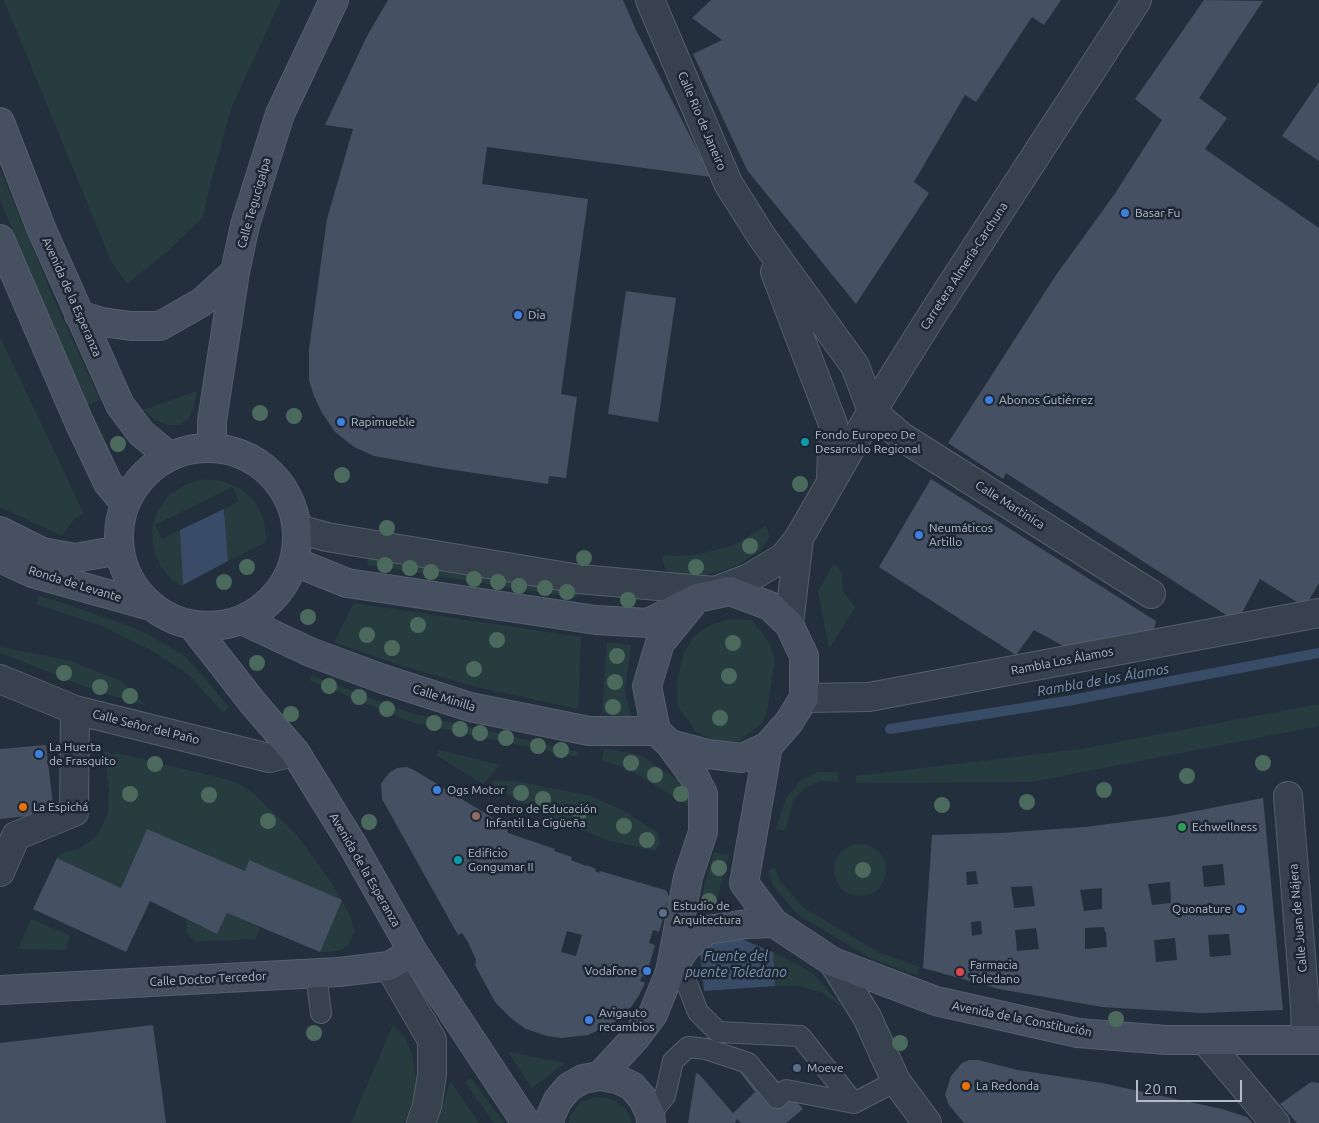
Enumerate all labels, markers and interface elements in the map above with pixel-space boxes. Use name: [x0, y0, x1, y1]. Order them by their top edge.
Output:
street label: Calle Rio de Janeiro: [675, 70, 729, 172]
street label: Calle Tegucigalpa: [234, 156, 274, 250]
street label: Carretera Almería-Carchuna: [917, 199, 1011, 333]
place label: Basar Fu: [1135, 206, 1180, 220]
marker: Basar Fu: [1119, 207, 1131, 219]
street label: Avenida de la Esperanza: [39, 235, 105, 359]
place label: Dia: [528, 308, 546, 322]
marker: Dia: [512, 309, 524, 321]
place label: Abonos Gutiérrez: [999, 393, 1093, 407]
marker: Abonos Gutiérrez: [983, 394, 995, 406]
place label: Rapimueble: [351, 415, 415, 429]
marker: Rapimueble: [335, 416, 347, 428]
place label: Fondo Europeo De Desarrollo Regional: [815, 428, 921, 456]
marker: Fondo Europeo De Desarrollo Regional: [799, 436, 811, 448]
street label: Calle Martinica: [972, 478, 1048, 532]
place label: Neumáticos Artillo: [929, 521, 993, 549]
marker: Neumáticos Artillo: [913, 529, 925, 541]
street label: Ronda de Levante: [27, 563, 123, 605]
street label: Rambla Los Álamos: [1010, 644, 1114, 678]
water label: Rambla de los Álamos: [1036, 660, 1170, 700]
street label: Calle Minilla: [411, 682, 477, 714]
street label: Calle Señor del Paño: [91, 707, 201, 747]
place label: La Huerta de Frasquito: [49, 740, 116, 768]
marker: La Huerta de Frasquito: [33, 748, 45, 760]
place label: Ogs Motor: [447, 783, 505, 797]
marker: Ogs Motor: [431, 784, 443, 796]
place label: La Espichá: [33, 800, 89, 814]
marker: La Espichá: [17, 801, 29, 813]
place label: Centro de Educación Infantil La Cigüeña: [486, 802, 597, 830]
marker: Centro de Educación Infantil La Cigüeña: [470, 810, 482, 822]
street label: Avenida de la Esperanza: [326, 811, 404, 929]
place label: Echwellness: [1192, 820, 1257, 834]
marker: Echwellness: [1176, 821, 1188, 833]
place label: Edificio Gongumar II: [468, 846, 534, 874]
marker: Edificio Gongumar II: [452, 854, 464, 866]
street label: Calle Juan de Nájera: [1286, 863, 1310, 973]
place label: Estudio de Arquitectura: [673, 899, 741, 927]
place label: Quonature: [1172, 902, 1231, 916]
marker: Quonature: [1235, 903, 1247, 915]
marker: Estudio de Arquitectura: [657, 907, 669, 919]
water label: Fuente del puente Toledano: [685, 948, 787, 980]
place label: Farmacia Toledano: [970, 958, 1020, 986]
place label: Vodafone: [585, 964, 637, 978]
marker: Vodafone: [641, 965, 653, 977]
marker: Farmacia Toledano: [954, 966, 966, 978]
street label: Calle Doctor Tercedor: [149, 969, 267, 989]
street label: Avenida de la Constitución: [951, 998, 1093, 1040]
place label: Avigauto recambios: [599, 1006, 654, 1034]
marker: Avigauto recambios: [583, 1014, 595, 1026]
place label: Moeve: [807, 1061, 844, 1075]
marker: Moeve: [791, 1062, 803, 1074]
scale bar: [1139, 1070, 1245, 1102]
place label: La Redonda: [976, 1079, 1039, 1093]
marker: La Redonda: [960, 1080, 972, 1092]
text: 20 m: [1144, 1080, 1177, 1097]

